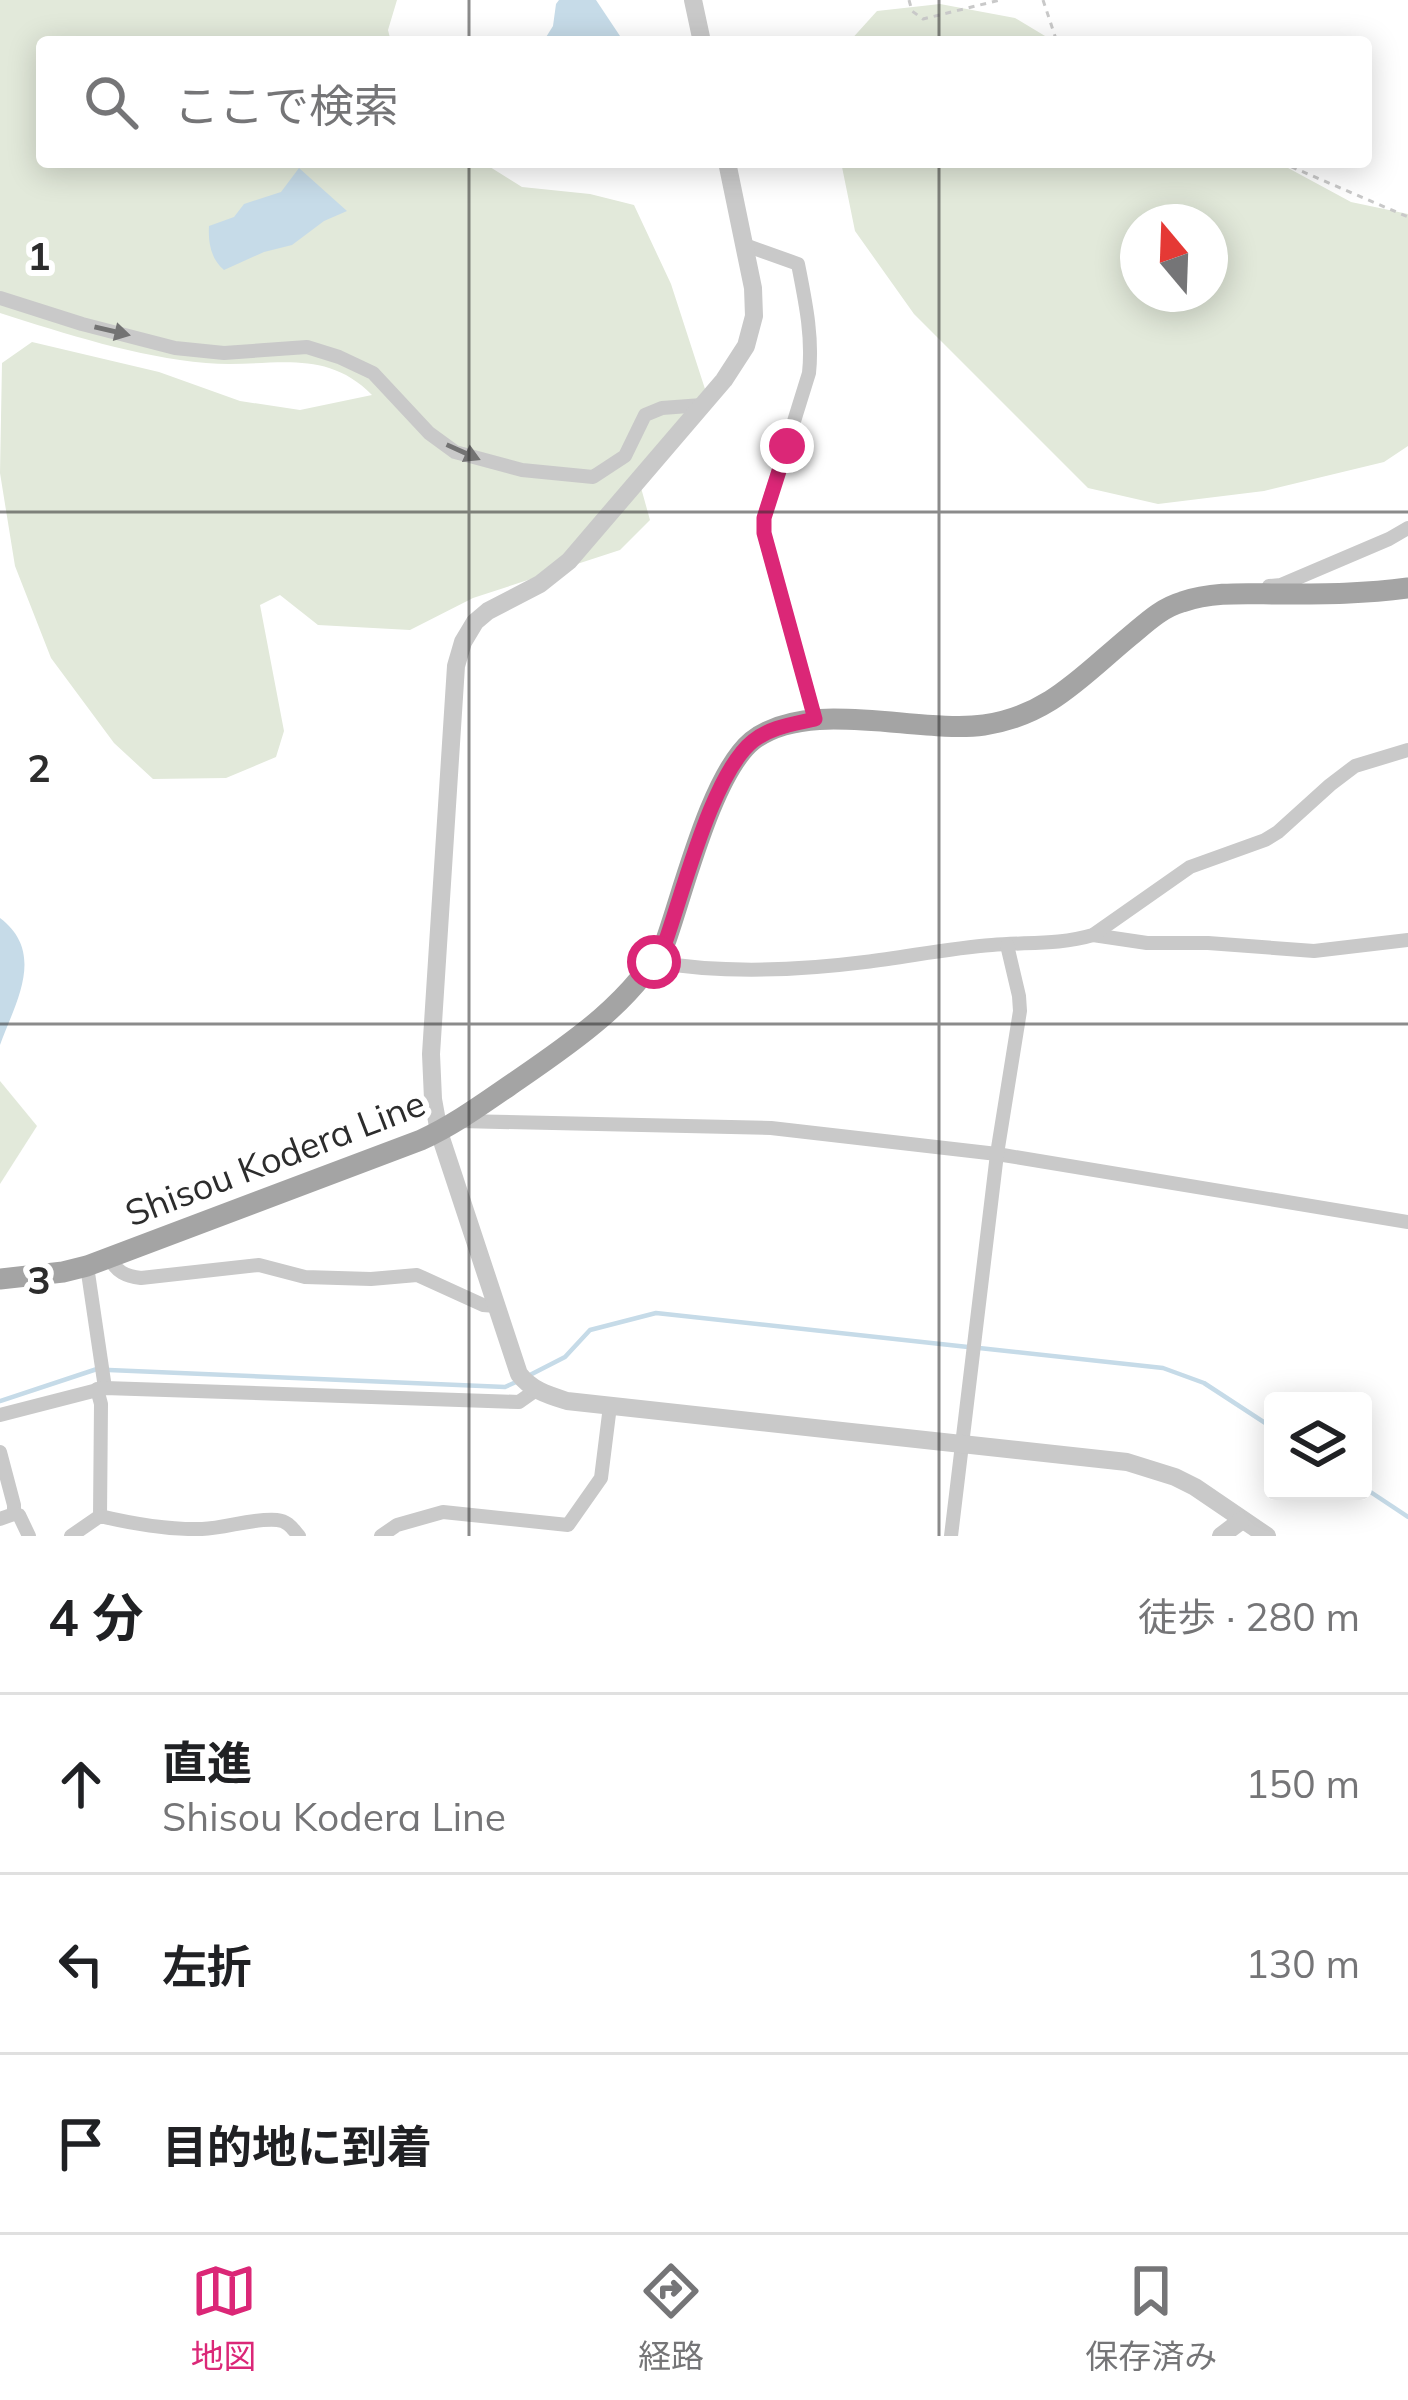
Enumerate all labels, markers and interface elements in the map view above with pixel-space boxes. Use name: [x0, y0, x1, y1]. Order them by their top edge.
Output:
search box: [36, 36, 1372, 168]
icon: search: [78, 69, 144, 135]
text: ここで検索: [174, 77, 399, 133]
north arrow: [1120, 204, 1228, 312]
text: 1: [27, 231, 51, 280]
one-way arrow: [94, 322, 131, 341]
route end: [760, 419, 814, 473]
one-way arrow: [446, 443, 481, 463]
text: 2: [27, 743, 51, 792]
route start: [627, 935, 681, 989]
street label: Shisou Kodera Line: [119, 1080, 431, 1235]
text: 3: [27, 1255, 51, 1304]
map controls: [1264, 1392, 1372, 1500]
button: layers: [1264, 1392, 1372, 1500]
text: 4 分: [48, 1585, 144, 1649]
text: 徒歩 · 280 m: [1138, 1592, 1360, 1641]
text: 直進: [162, 1734, 252, 1790]
icon: ahead: [48, 1751, 114, 1817]
text: 150 m: [1245, 1759, 1360, 1808]
text: Shisou Kodera Line: [162, 1792, 506, 1841]
icon: left: [48, 1931, 114, 1997]
text: 左折: [162, 1938, 252, 1994]
text: 130 m: [1245, 1939, 1360, 1988]
icon: arrive: [48, 2111, 114, 2177]
text: 目的地に到着: [162, 2118, 432, 2174]
tab: 地図: [191, 2258, 257, 2378]
tab: 経路: [638, 2258, 704, 2378]
tab: 保存済み: [1085, 2258, 1217, 2378]

